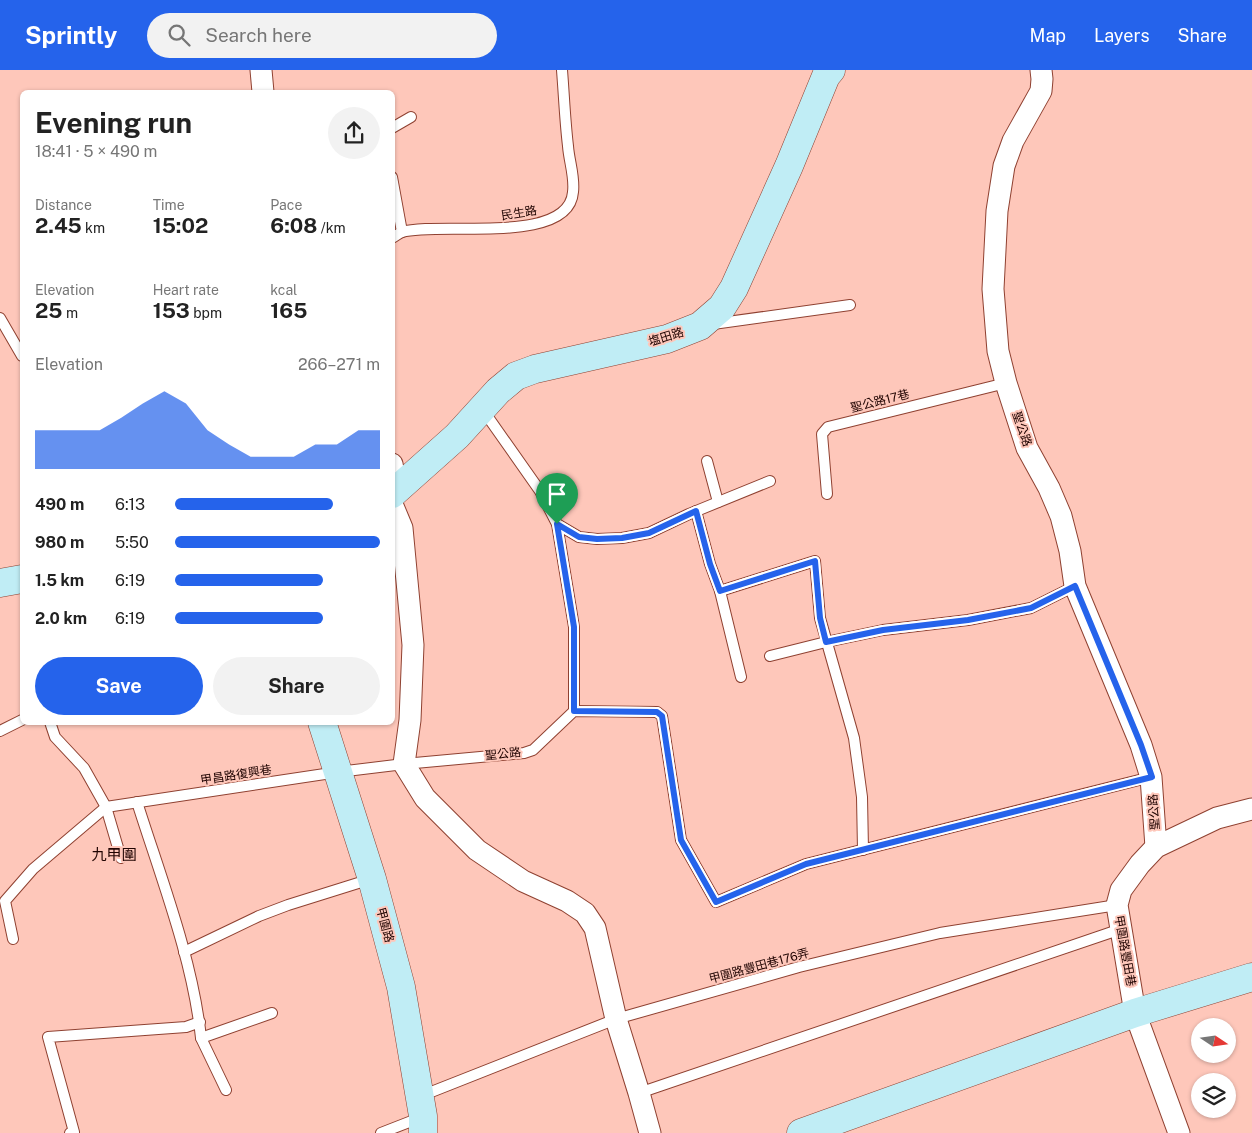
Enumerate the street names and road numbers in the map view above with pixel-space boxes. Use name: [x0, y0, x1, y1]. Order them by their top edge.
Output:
street label: 民生路: [500, 203, 538, 223]
street label: 塩田路: [647, 325, 685, 349]
street label: 聖公路17巷: [849, 387, 911, 415]
street label: 聖公路: [1010, 410, 1034, 448]
street label: 聖公路: [484, 745, 522, 763]
street label: 甲昌路復興巷: [199, 762, 273, 788]
street label: 聖公路: [1146, 794, 1162, 830]
street label: 甲圍路: [374, 906, 396, 944]
street label: 甲圍路豐田巷: [1112, 914, 1138, 988]
street label: 甲圍路豐田巷176弄: [707, 946, 811, 986]

